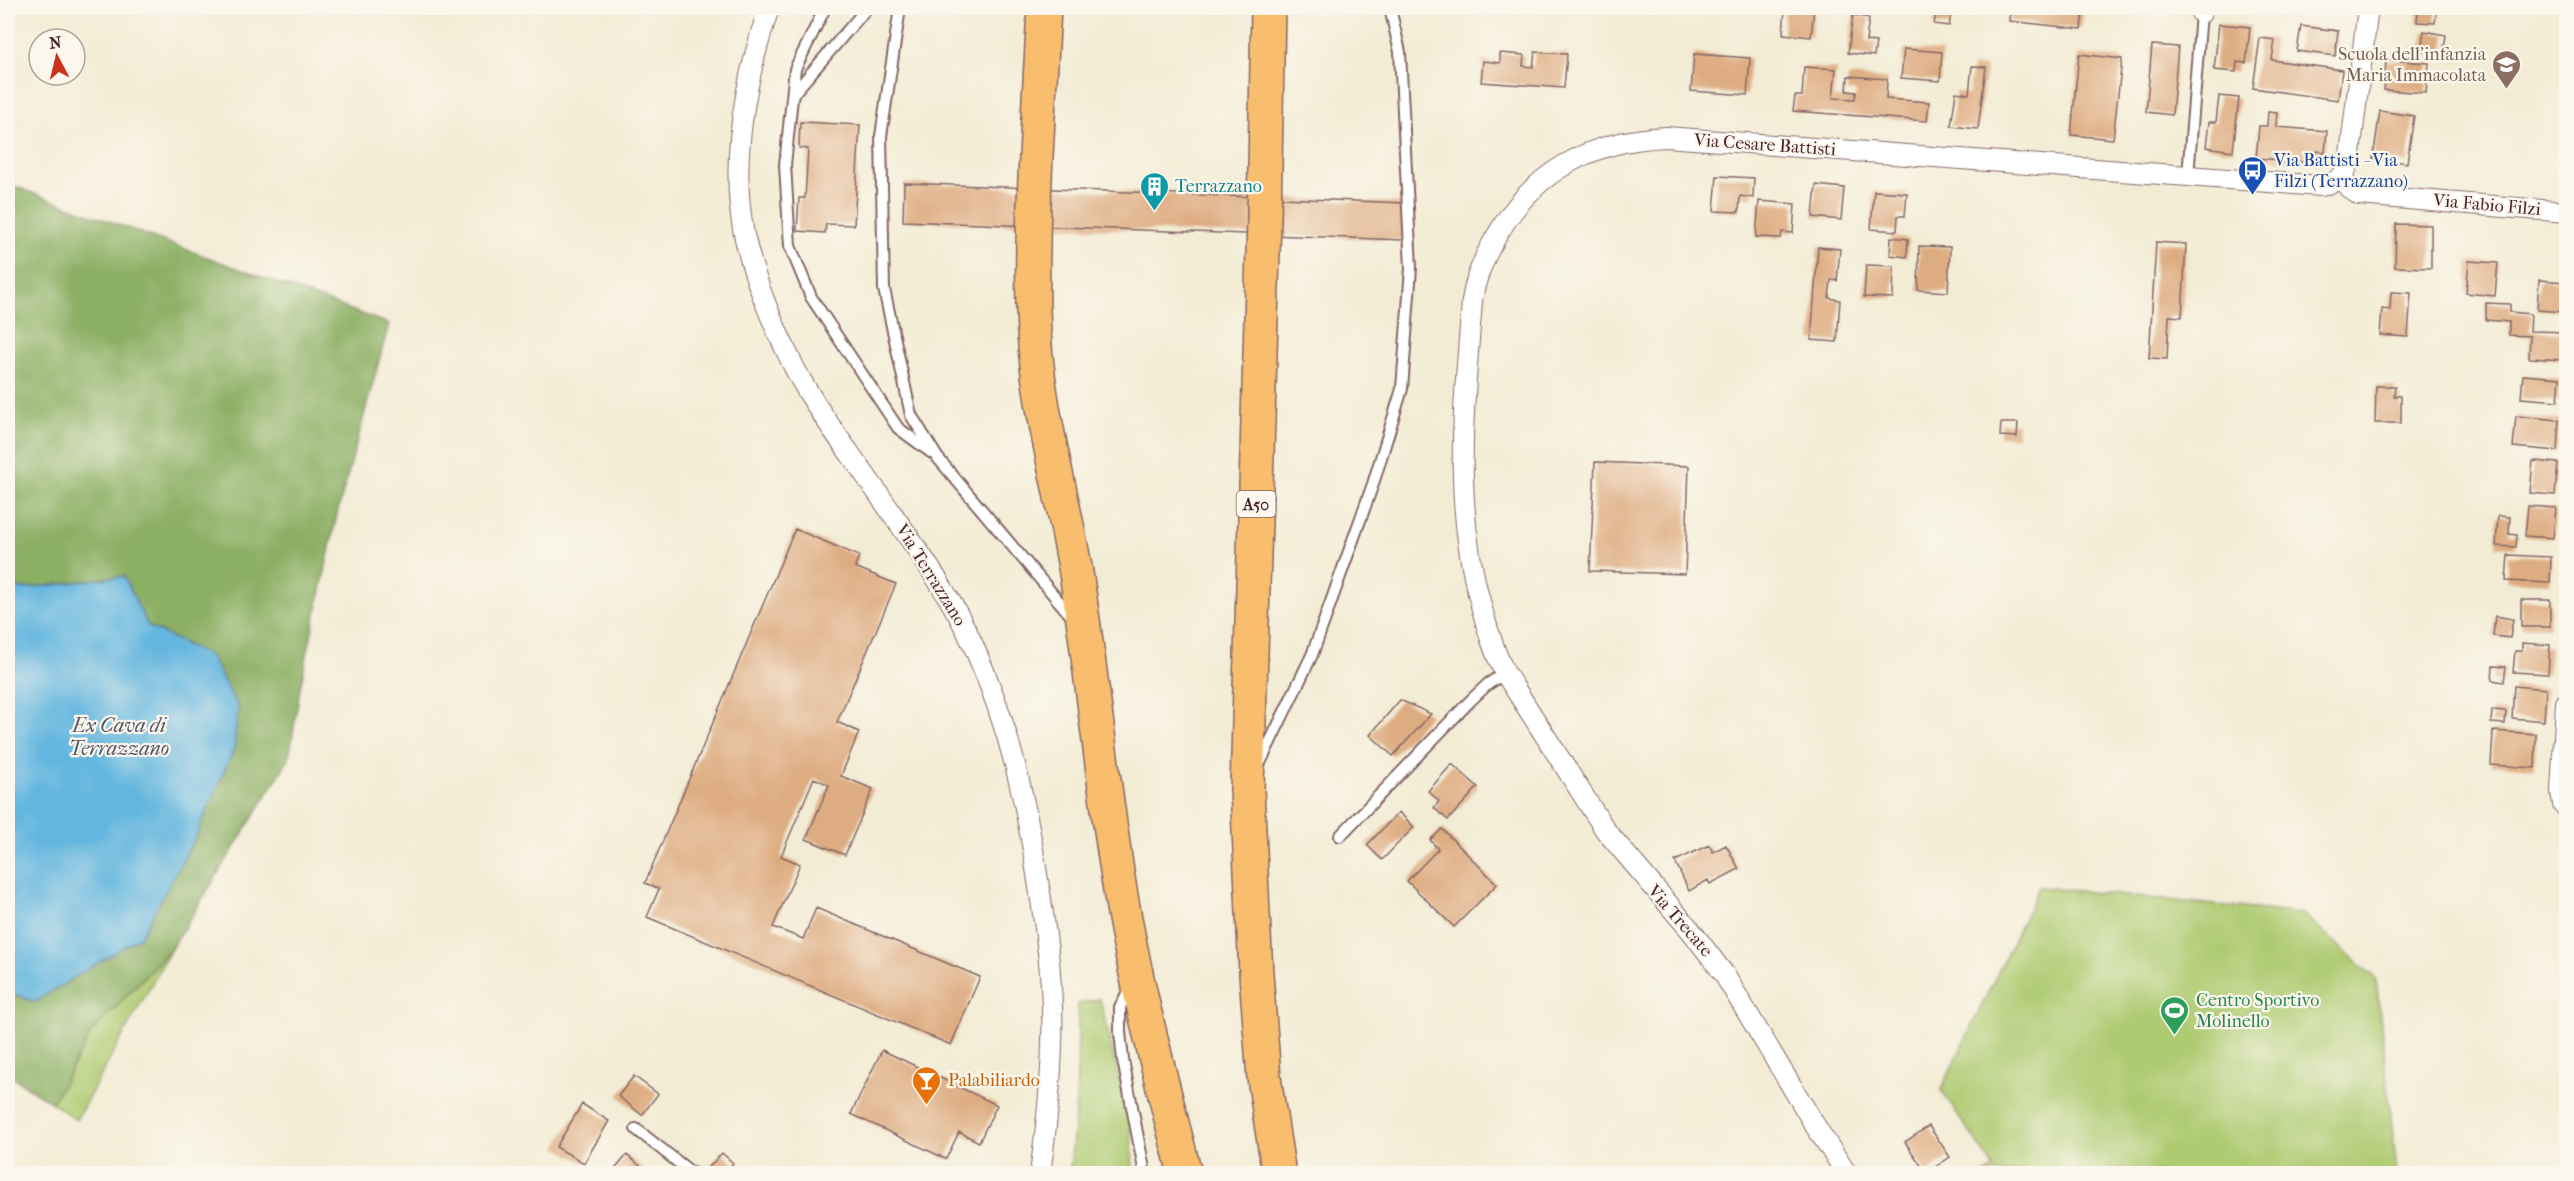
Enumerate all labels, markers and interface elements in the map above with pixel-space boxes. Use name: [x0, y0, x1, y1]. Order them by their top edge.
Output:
north arrow: [27, 27, 87, 87]
text: N: [48, 32, 63, 53]
place label: Scuola dell'infanzia Maria Immacolata: [2338, 44, 2487, 86]
school or university icon: Scuola dell'infanzia Maria Immacolata: [2491, 48, 2523, 90]
street label: Via Cesare Battisti: [1692, 130, 1837, 160]
place label: Via Battisti - Via Filzi (Terrazzano): [2273, 150, 2408, 192]
bus stop icon: Via Battisti - Via Filzi (Terrazzano): [2237, 154, 2269, 196]
building icon: Terrazzano: [1138, 170, 1170, 212]
place label: Terrazzano: [1175, 176, 1262, 197]
street label: Via Fabio Filzi: [2431, 190, 2542, 220]
road number: A50: [1236, 491, 1276, 517]
street label: Via Terrazzano: [891, 519, 971, 630]
water label: Ex Cava di Terrazzano: [69, 714, 169, 760]
street label: Via Trecate: [1643, 880, 1717, 961]
place label: Centro Sportivo Molinello: [2196, 990, 2319, 1032]
sports icon: Centro Sportivo Molinello: [2159, 994, 2191, 1036]
bar icon: Palabiliardo: [911, 1064, 943, 1106]
place label: Palabiliardo: [948, 1070, 1040, 1091]

